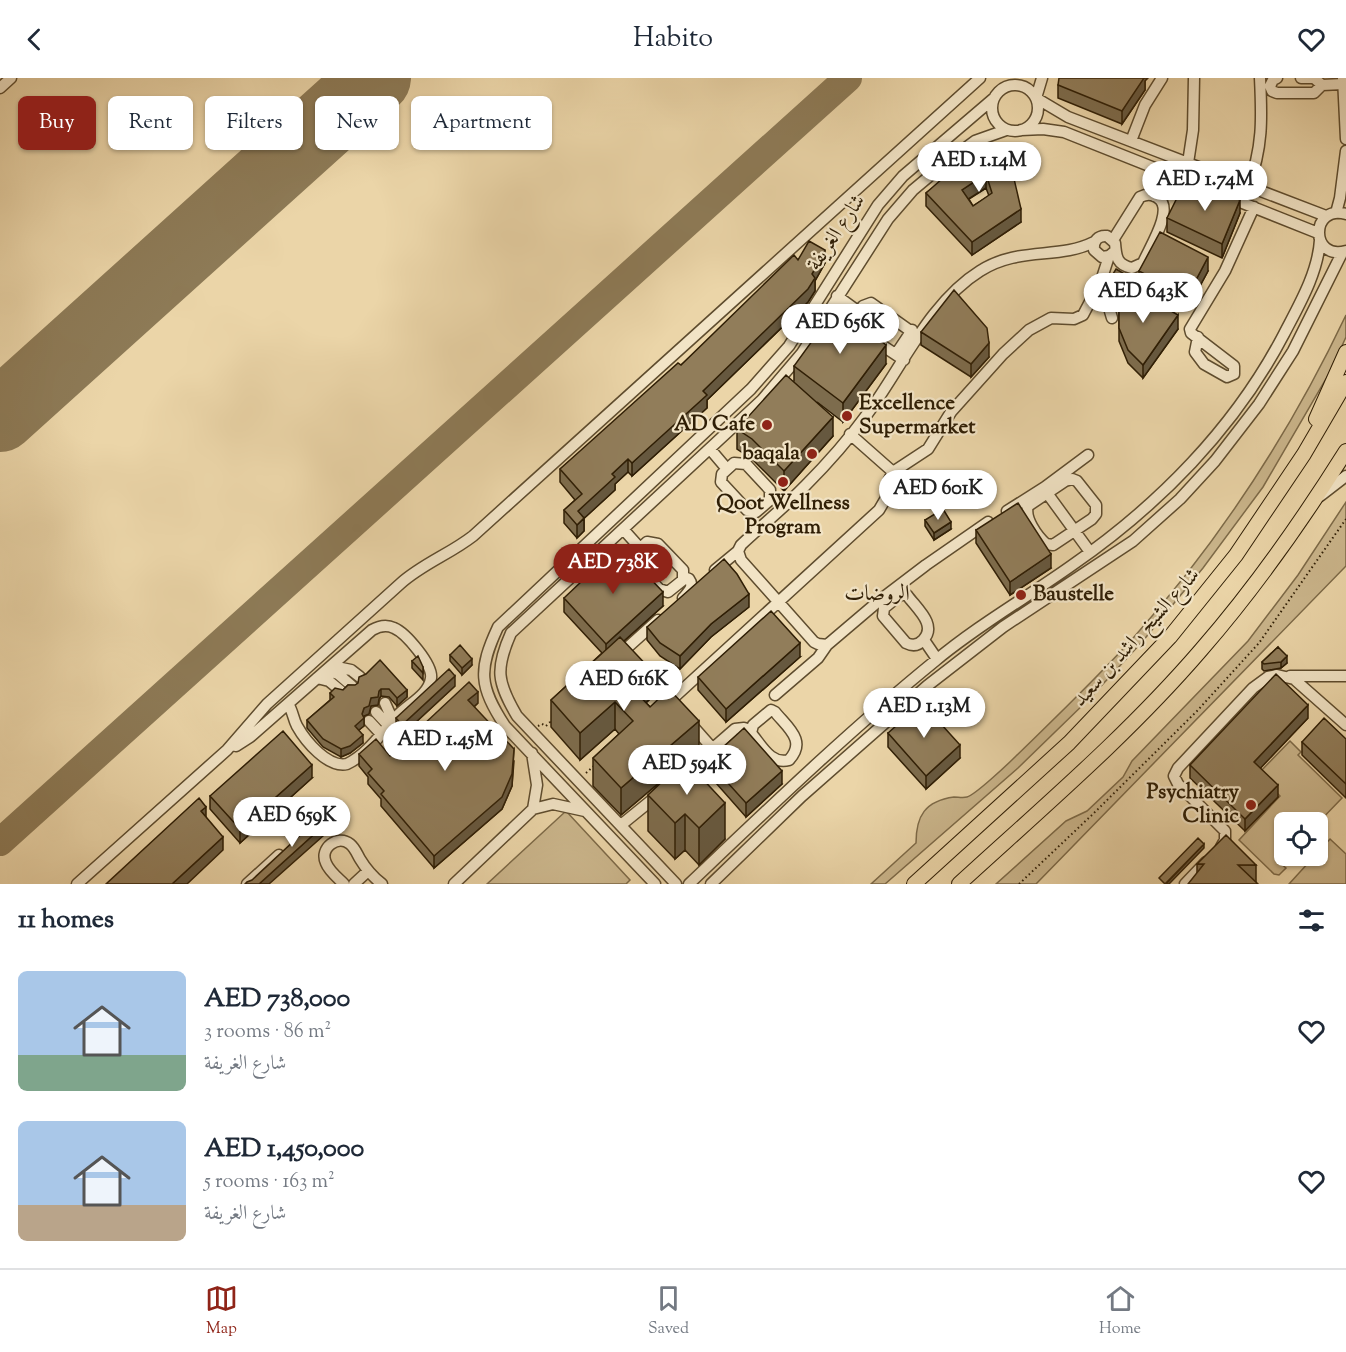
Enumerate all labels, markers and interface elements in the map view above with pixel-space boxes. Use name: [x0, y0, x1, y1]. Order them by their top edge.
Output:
text: Habito: [633, 20, 713, 59]
icon: back: [18, 23, 51, 56]
icon: heart: [1295, 23, 1328, 56]
chip: Buy: [18, 96, 96, 150]
chip: Rent: [108, 96, 193, 150]
chip: Filters: [205, 96, 303, 150]
chip: New: [315, 96, 399, 150]
chip: Apartment: [411, 96, 552, 150]
pin: AED 1.14M: [910, 142, 1048, 193]
text: AED 1.14M: [931, 147, 1027, 176]
pin: AED 1.74M: [1136, 161, 1274, 212]
text: AED 1.74M: [1156, 166, 1254, 195]
street label: شارع الغريفة: [800, 189, 874, 278]
pin: AED 643K: [1081, 273, 1205, 324]
text: AED 643K: [1098, 278, 1188, 307]
pin: AED 656K: [778, 304, 902, 355]
text: AED 656K: [795, 309, 885, 338]
place label: Excellence Supermarket: [859, 389, 976, 443]
marker: Excellence Supermarket: [840, 409, 854, 423]
place label: AD Cafe: [674, 410, 755, 440]
marker: AD Cafe: [760, 418, 774, 432]
place label: baqala: [741, 439, 800, 469]
marker: baqala: [805, 447, 819, 461]
pin: AED 601K: [876, 470, 1000, 521]
marker: Qoot Wellness Program: [776, 475, 790, 489]
text: AED 601K: [893, 475, 983, 504]
place label: Qoot Wellness Program: [716, 489, 850, 543]
pin: AED 738K: [551, 544, 675, 595]
text: AED 738K: [568, 549, 659, 578]
street label: شارع الشيخ راشد بن سعيد: [1066, 562, 1209, 716]
district label: الروضات: [844, 579, 910, 611]
place label: Baustelle: [1033, 580, 1114, 610]
marker: Baustelle: [1014, 588, 1028, 602]
pin: AED 616K: [562, 661, 686, 712]
text: AED 616K: [579, 666, 669, 695]
pin: AED 1.13M: [855, 688, 993, 739]
text: AED 1.13M: [877, 693, 971, 722]
pin: AED 1.45M: [376, 721, 514, 772]
text: AED 1.45M: [397, 726, 493, 755]
pin: AED 594K: [625, 745, 749, 796]
text: AED 594K: [642, 750, 732, 779]
place label: Psychiatry Clinic: [1146, 778, 1240, 832]
pin: AED 659K: [230, 797, 354, 848]
marker: Psychiatry Clinic: [1244, 798, 1258, 812]
text: AED 659K: [247, 802, 337, 831]
map controls: [1274, 812, 1328, 866]
button: locate: [1274, 812, 1328, 866]
text: 11 homes: [18, 902, 114, 939]
icon: filters: [1295, 904, 1328, 937]
text: AED 738,000: [204, 981, 350, 1018]
icon: home: [66, 995, 138, 1067]
icon: heart: [1295, 1015, 1328, 1048]
text: 3 rooms · 86 m²: [204, 1018, 331, 1047]
text: شارع الغريفة: [204, 1050, 286, 1079]
text: AED 1,450,000: [204, 1131, 364, 1168]
icon: home: [66, 1145, 138, 1217]
icon: heart: [1295, 1165, 1328, 1198]
text: 5 rooms · 163 m²: [204, 1168, 335, 1197]
text: شارع الغريفة: [204, 1200, 286, 1229]
tab: Map: [205, 1282, 238, 1341]
tab: Saved: [648, 1282, 689, 1341]
tab: Home: [1099, 1282, 1141, 1341]

